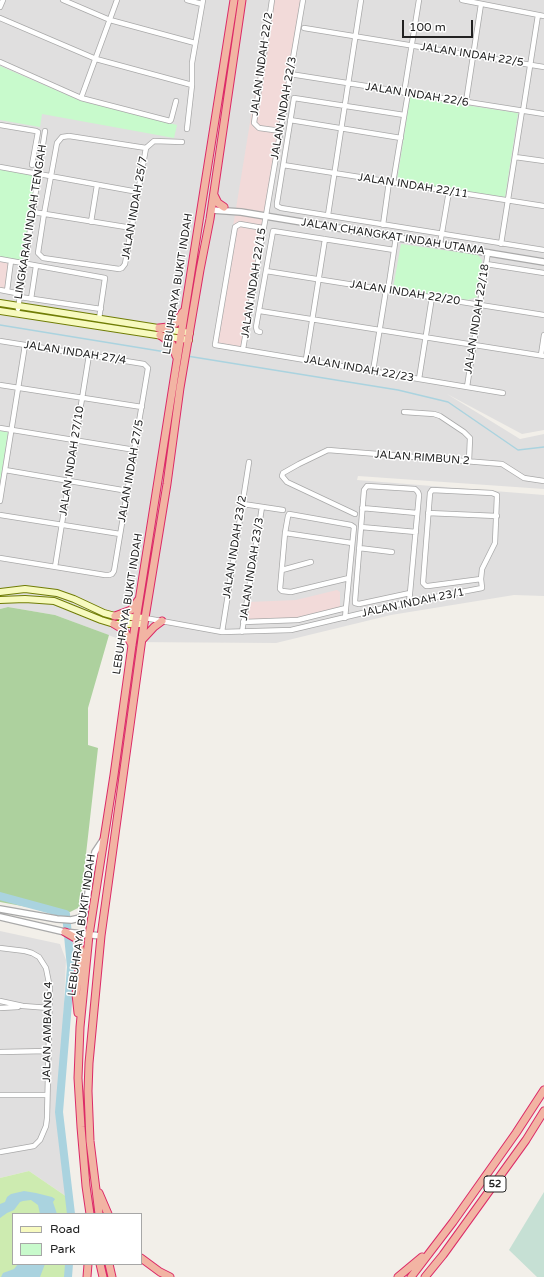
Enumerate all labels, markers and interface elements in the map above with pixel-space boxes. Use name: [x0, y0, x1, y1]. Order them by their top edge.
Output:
street label: JALAN INDAH 22/2: [248, 11, 276, 117]
scale bar: [404, 12, 475, 38]
text: 100 m: [409, 20, 446, 34]
street label: JALAN INDAH 22/5: [419, 40, 525, 70]
street label: JALAN INDAH 22/3: [268, 55, 300, 161]
street label: JALAN INDAH 22/6: [364, 80, 470, 110]
street label: LINGKARAN INDAH TENGAH: [12, 144, 50, 300]
street label: JALAN INDAH 25/7: [119, 155, 151, 261]
street label: JALAN INDAH 22/11: [357, 171, 469, 201]
street label: LEBUHRAYA BUKIT INDAH: [160, 212, 196, 356]
street label: JALAN CHANGKAT INDAH UTAMA: [300, 216, 486, 258]
street label: JALAN INDAH 22/15: [239, 227, 269, 339]
street label: JALAN INDAH 22/18: [462, 263, 492, 375]
street label: JALAN INDAH 22/20: [349, 278, 461, 308]
street label: JALAN INDAH 27/4: [23, 338, 127, 368]
street label: JALAN INDAH 22/23: [303, 353, 415, 385]
street label: JALAN INDAH 27/10: [57, 405, 87, 517]
street label: JALAN INDAH 27/5: [115, 419, 147, 523]
street label: JALAN RIMBUN 2: [374, 448, 470, 468]
street label: JALAN INDAH 23/2: [220, 494, 250, 600]
street label: JALAN INDAH 23/3: [237, 516, 267, 622]
street label: LEBUHRAYA BUKIT INDAH: [110, 532, 146, 676]
street label: JALAN INDAH 23/1: [361, 586, 465, 620]
street label: LEBUHRAYA BUKIT INDAH: [66, 853, 98, 997]
street label: JALAN AMBANG 4: [41, 981, 55, 1083]
road number: 52: [484, 1176, 506, 1192]
legend: [12, 1213, 142, 1265]
text: Road: [50, 1222, 80, 1236]
text: Park: [50, 1242, 76, 1256]

